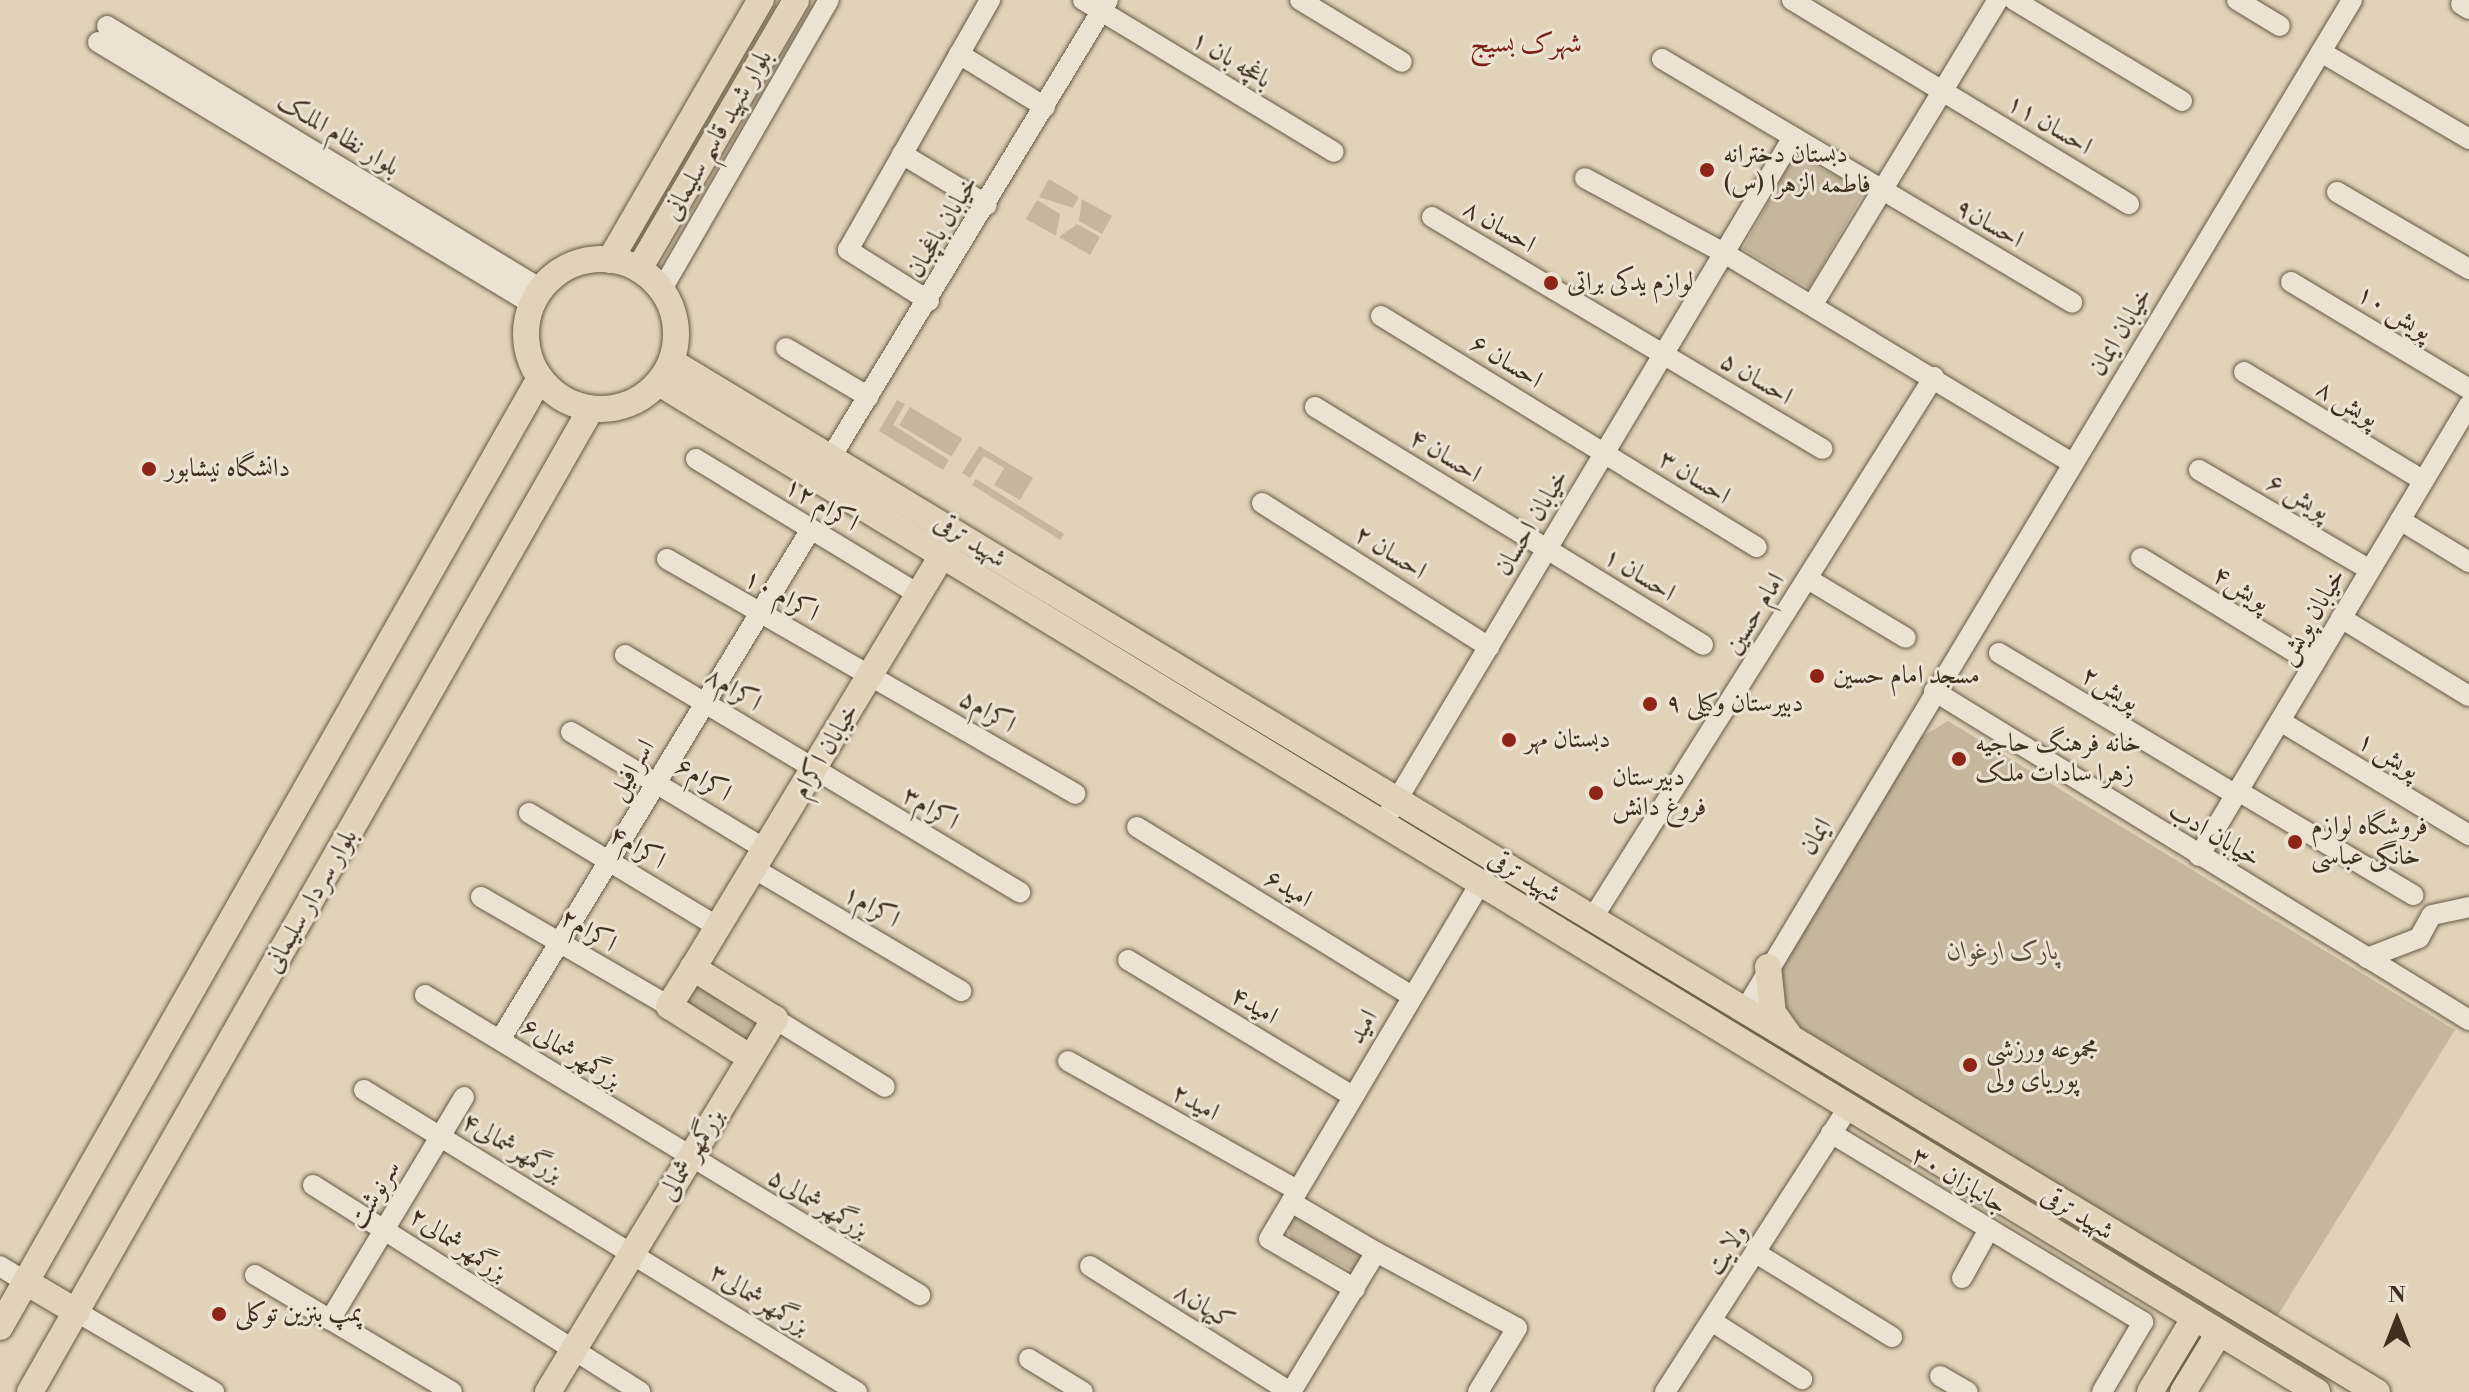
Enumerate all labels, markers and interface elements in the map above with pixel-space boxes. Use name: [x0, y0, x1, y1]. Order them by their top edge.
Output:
street label: باغچه بان ۱: [1185, 24, 1277, 96]
district label: شهرک بسیج: [1470, 27, 1582, 61]
street label: بلوار شهید قاسم سلیمانی: [656, 44, 780, 226]
street label: بلوار نظام الملک: [271, 86, 405, 184]
street label: احسان ۱۱: [2001, 87, 2097, 163]
place label: دبستان دخترانه فاطمه الزهرا (س): [1723, 139, 1871, 200]
marker: دبستان دخترانه فاطمه الزهرا (س): [1698, 161, 1716, 179]
street label: خیابان باغچبان: [900, 170, 986, 284]
street label: احسان۹: [1949, 192, 2029, 256]
street label: احسان ۸: [1457, 193, 1541, 261]
place label: لوازم یدکی براتی: [1567, 267, 1693, 299]
marker: لوازم یدکی براتی: [1542, 274, 1560, 292]
street label: پویش ۱۰: [2351, 278, 2437, 348]
street label: خیابان ایمان: [2082, 282, 2160, 382]
street label: احسان ۶: [1464, 328, 1548, 396]
street label: احسان ۵: [1714, 345, 1798, 413]
street label: پویش ۸: [2310, 373, 2384, 435]
street label: احسان ۴: [1403, 422, 1487, 490]
street label: احسان ۳: [1652, 444, 1736, 512]
place label: دانشگاه نیشابور: [165, 453, 290, 485]
marker: دانشگاه نیشابور: [140, 460, 158, 478]
street label: خیابان احسان: [1488, 464, 1576, 582]
street label: پویش ۶: [2261, 467, 2335, 527]
street label: اکرام ۱۲: [778, 471, 864, 539]
street label: شهید ترقی: [928, 507, 1012, 575]
street label: احسان ۲: [1348, 519, 1432, 587]
street label: احسان ۱: [1597, 541, 1681, 609]
street label: پویش۴: [2206, 559, 2276, 619]
street label: اکرام ۱۰: [738, 563, 824, 629]
street label: خیابان پویش: [2271, 563, 2353, 671]
street label: امام حسین: [1718, 567, 1792, 661]
place label: مسجد امام حسین: [1833, 660, 1980, 692]
street label: پویش۲: [2075, 660, 2145, 718]
street label: اکرام۸: [699, 661, 767, 719]
marker: مسجد امام حسین: [1808, 667, 1826, 685]
street label: اکرام۵: [953, 683, 1021, 741]
place label: دبیرستان وکیلی ۹: [1666, 688, 1803, 720]
marker: دبیرستان وکیلی ۹: [1641, 695, 1659, 713]
street label: خیابان اکرام: [785, 698, 867, 804]
place label: دبستان مهر: [1525, 724, 1610, 756]
street label: پویش ۱: [2351, 725, 2425, 787]
place label: خانه فرهنگ حاجیه زهرا سادات ملک: [1975, 728, 2141, 790]
marker: دبستان مهر: [1500, 731, 1518, 749]
street label: اسرافیل: [602, 734, 662, 806]
marker: خانه فرهنگ حاجیه زهرا سادات ملک: [1950, 750, 1968, 768]
street label: اکرام۶: [669, 751, 737, 809]
place label: دبیرستان فروغ دانش: [1612, 762, 1706, 824]
street label: اکرام۳: [896, 780, 964, 838]
marker: دبیرستان فروغ دانش: [1587, 784, 1605, 802]
street label: خیابان ادب: [2162, 795, 2266, 875]
place label: فروشگاه لوازم خانگی عباسی: [2311, 811, 2428, 872]
street label: ایمان: [1793, 813, 1839, 861]
street label: اکرام۴: [603, 819, 671, 877]
street label: بلوار سردار سلیمانی: [257, 824, 365, 978]
marker: فروشگاه لوازم خانگی عباسی: [2286, 833, 2304, 851]
street label: شهید ترقی: [1482, 843, 1566, 911]
street label: امید۶: [1259, 863, 1317, 915]
street label: اکرام۱: [837, 878, 905, 936]
street label: اکرام۲: [554, 902, 622, 960]
park label: پارک ارغوان: [1947, 936, 2059, 968]
street label: امید۴: [1225, 980, 1283, 1032]
street label: امید: [1341, 1004, 1385, 1050]
street label: بزرگمهرشمالی۶: [515, 1011, 627, 1097]
place label: مجموعه ورزشی پوریای ولی: [1986, 1034, 2098, 1096]
marker: مجموعه ورزشی پوریای ولی: [1961, 1056, 1979, 1074]
street label: امید۲: [1166, 1077, 1224, 1129]
street label: بزرگمهر شمالی: [652, 1103, 732, 1207]
street label: بزرگمهرشمالی۴: [456, 1106, 568, 1190]
street label: جانبازان ۳۰: [1906, 1140, 2012, 1222]
street label: سرنوشت: [342, 1155, 408, 1235]
street label: بزرگمهرشمالی۵: [762, 1162, 874, 1246]
street label: شهید ترقی: [2035, 1180, 2119, 1248]
street label: بزرگمهرشمالی۲: [403, 1201, 513, 1289]
street label: ولایت: [1700, 1218, 1756, 1282]
street label: بزرگمهرشمالی۳: [703, 1257, 815, 1343]
street label: کیهان۸: [1168, 1277, 1240, 1337]
north arrow: [2357, 1280, 2437, 1360]
text: N: [2388, 1282, 2406, 1309]
place label: پمپ بنزین توکلی: [235, 1298, 362, 1330]
marker: پمپ بنزین توکلی: [210, 1305, 228, 1323]

